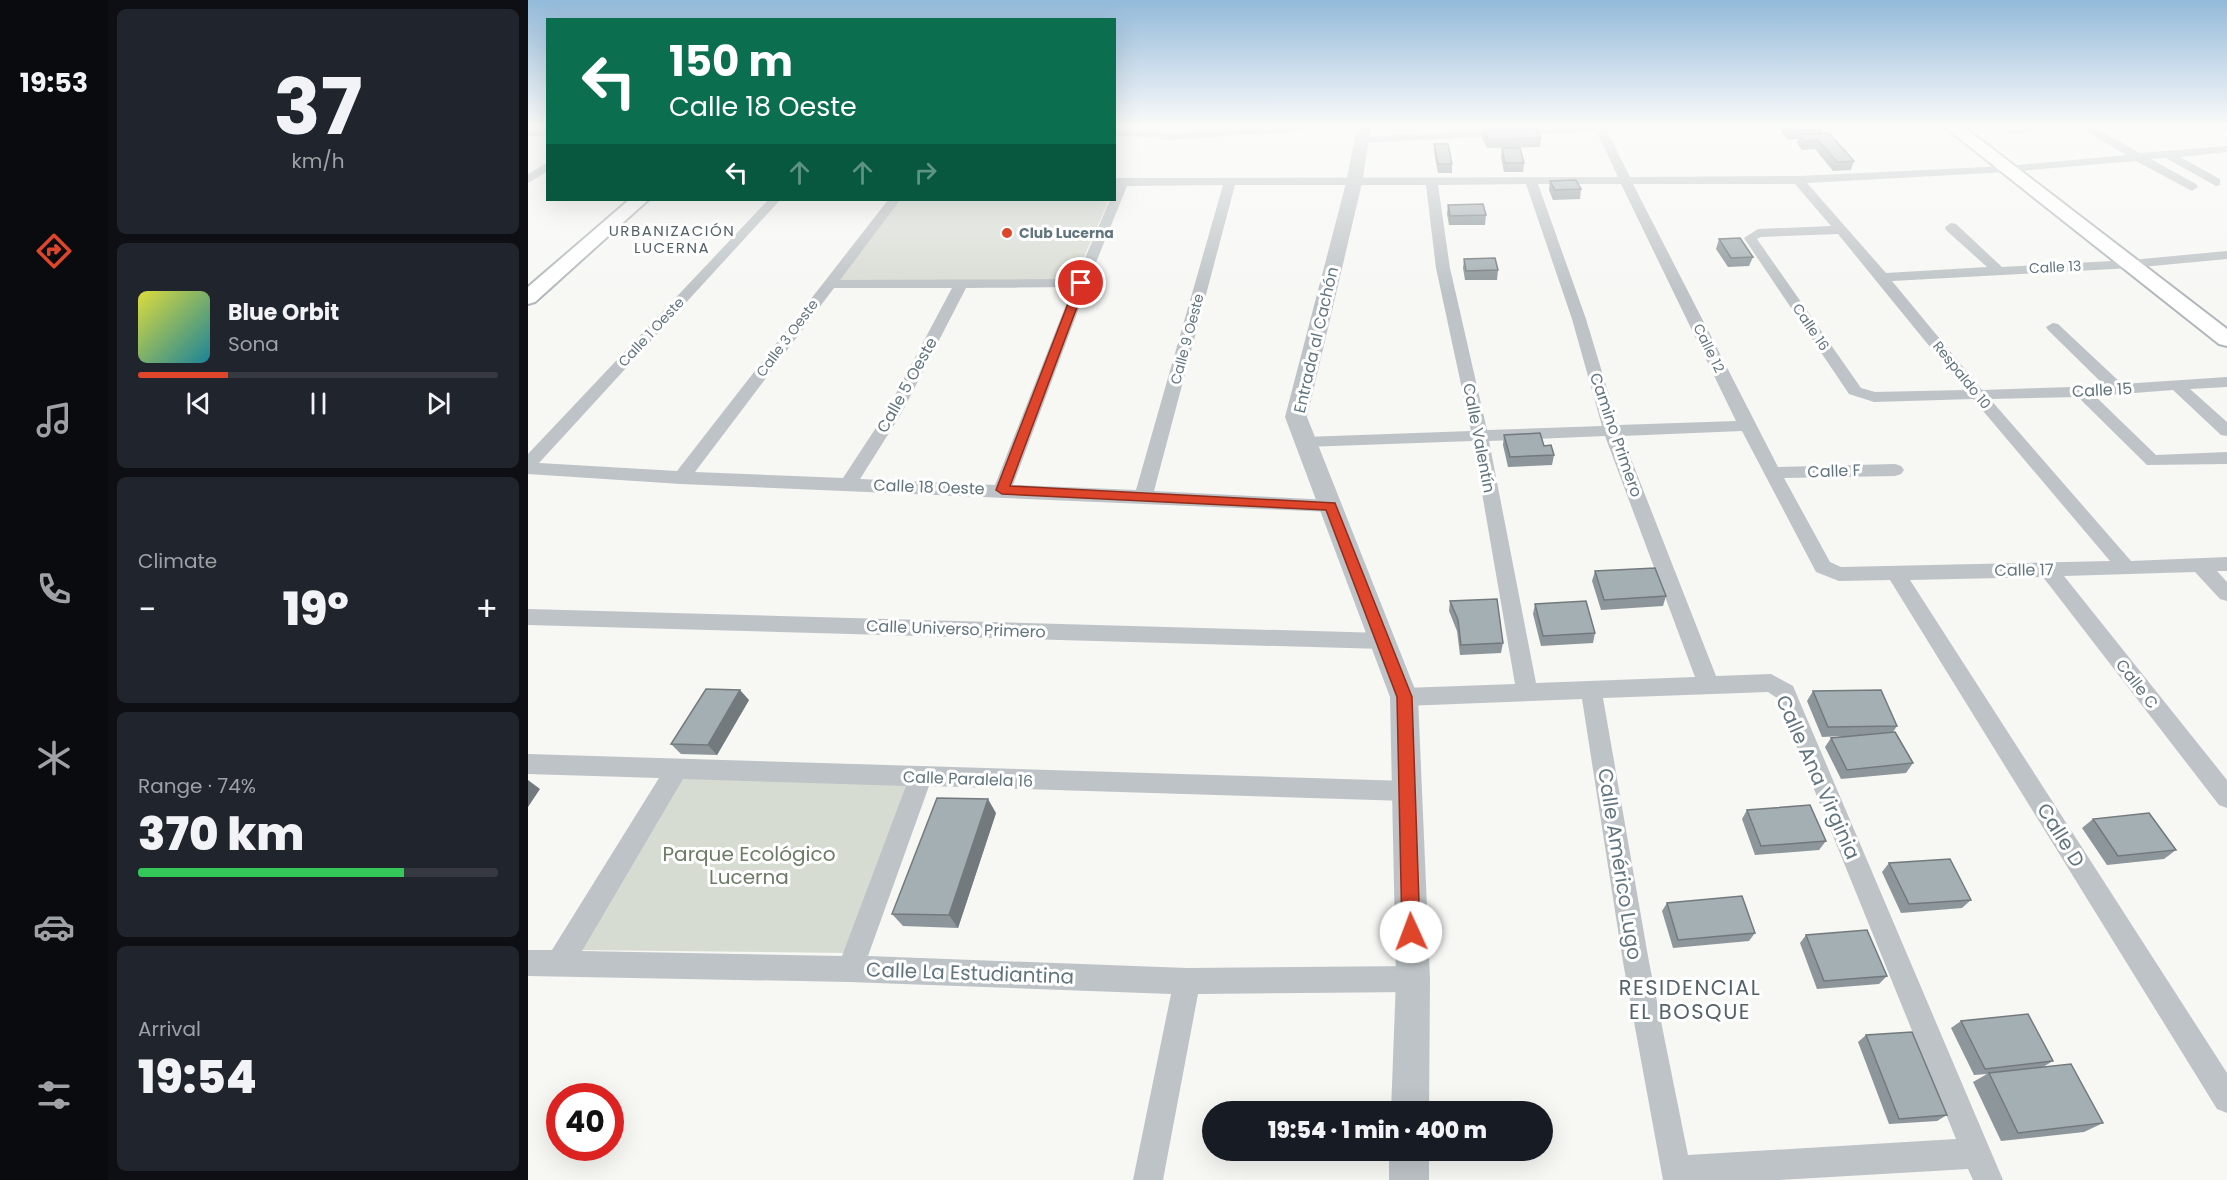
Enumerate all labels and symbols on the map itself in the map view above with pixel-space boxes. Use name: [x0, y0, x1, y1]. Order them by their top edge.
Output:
district label: URBANIZACIÓN LUCERNA: [609, 220, 735, 258]
place label: Club Lucerna: [1019, 223, 1114, 243]
marker: Club Lucerna: [1000, 226, 1014, 240]
street label: Calle 13: [2028, 256, 2082, 278]
pin: [1055, 257, 1106, 308]
street label: Entrada al Cachón: [1288, 265, 1344, 415]
street label: Calle 9 Oeste: [1165, 291, 1209, 386]
street label: Calle 1 Oeste: [613, 293, 689, 371]
street label: Calle 3 Oeste: [751, 295, 823, 381]
street label: Calle 16: [1788, 299, 1834, 355]
street label: Calle 12: [1689, 320, 1729, 376]
street label: Calle 5 Oeste: [871, 333, 943, 437]
street label: Respaldo 10: [1928, 337, 1996, 413]
street label: Camino Primero: [1584, 370, 1648, 500]
street label: Calle 15: [2071, 377, 2133, 403]
street label: Calle Valentín: [1457, 381, 1501, 495]
street label: Calle F: [1807, 459, 1861, 483]
street label: Calle 18 Oeste: [873, 474, 985, 500]
street label: Calle 17: [1994, 558, 2054, 582]
street label: Calle Universo Primero: [866, 614, 1046, 644]
street label: Calle C: [2110, 654, 2164, 714]
street label: Calle Ana Virginia: [1769, 690, 1867, 864]
street label: Calle Paralela 16: [903, 765, 1033, 793]
street label: Calle Américo Lugo: [1591, 766, 1649, 962]
street label: Calle D: [2030, 798, 2092, 872]
park label: Parque Ecológico Lucerna: [663, 840, 835, 891]
position arrow: [1379, 900, 1443, 964]
street label: Calle La Estudiantina: [866, 955, 1074, 991]
district label: RESIDENCIAL EL BOSQUE: [1619, 973, 1761, 1026]
speed limit sign: 40: [546, 1083, 624, 1161]

